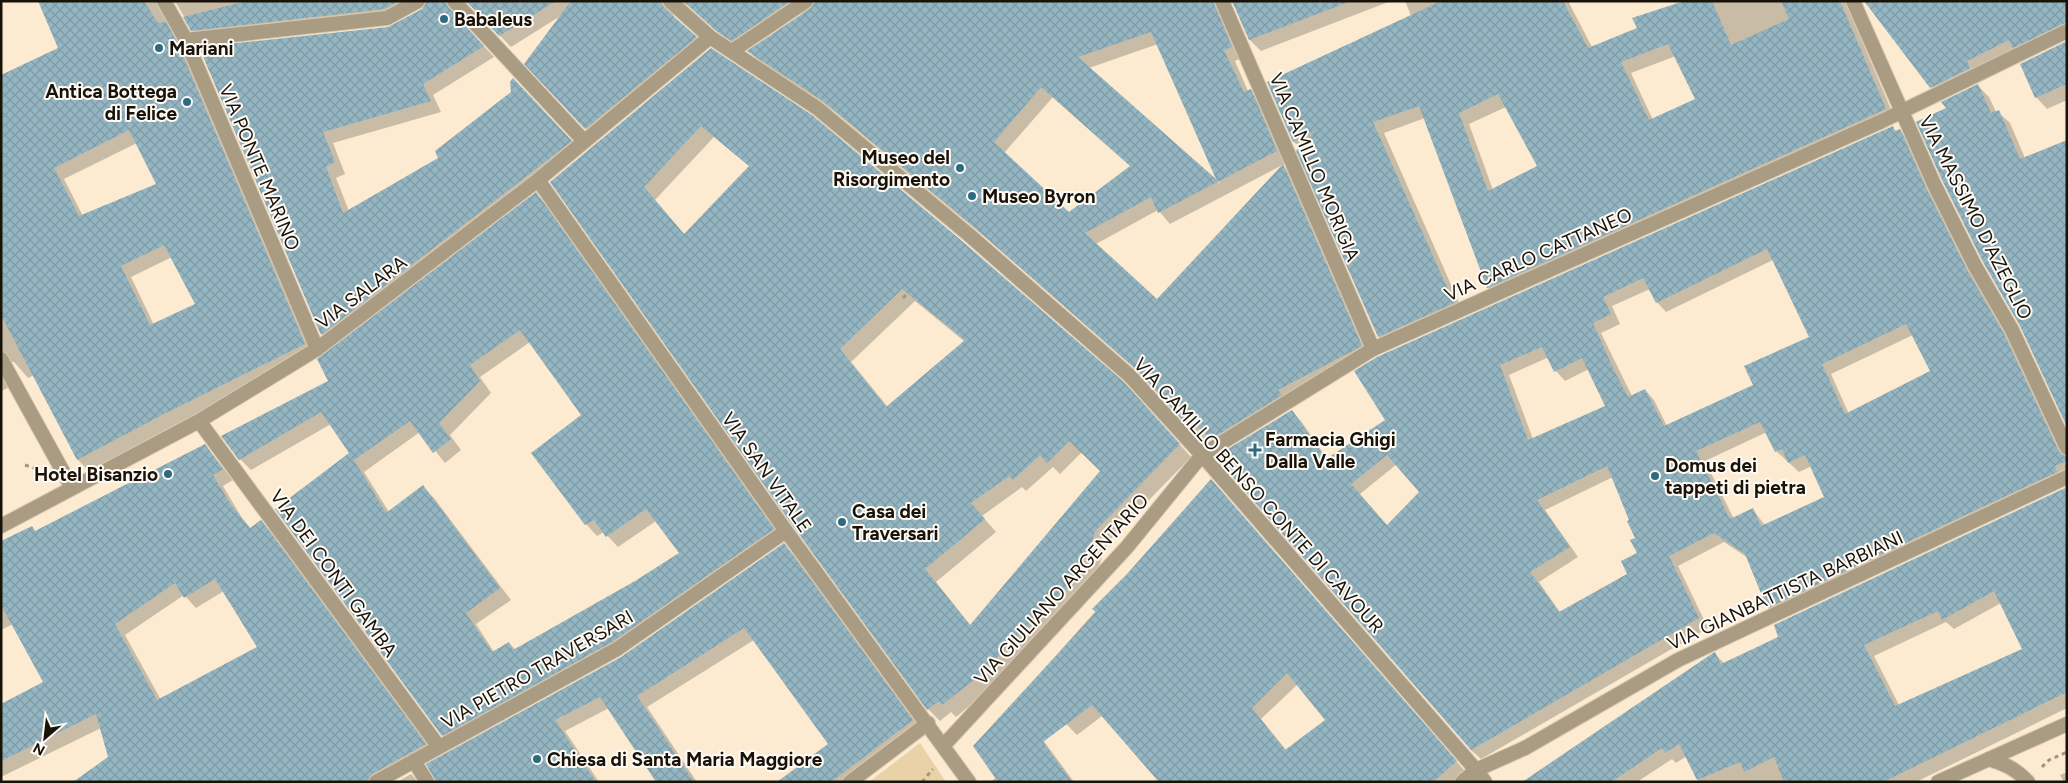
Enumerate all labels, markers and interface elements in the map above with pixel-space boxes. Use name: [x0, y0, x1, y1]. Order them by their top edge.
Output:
place label: Babaleus: [454, 8, 532, 31]
marker: Babaleus: [438, 13, 450, 25]
place label: Mariani: [169, 37, 234, 60]
marker: Mariani: [153, 42, 165, 54]
street label: VIA CAMILLO MORIGIA: [1264, 69, 1365, 265]
place label: Antica Bottega di Felice: [45, 80, 177, 125]
street label: VIA PONTE MARINO: [214, 81, 305, 254]
marker: Antica Bottega di Felice: [181, 96, 193, 108]
street label: VIA MASSIMO D'AZEGLIO: [1914, 111, 2037, 323]
place label: Museo del Risorgimento: [833, 146, 950, 191]
marker: Museo del Risorgimento: [954, 162, 966, 174]
place label: Museo Byron: [982, 185, 1096, 208]
marker: Museo Byron: [966, 190, 978, 202]
street label: VIA CARLO CATTANEO: [1441, 203, 1636, 306]
street label: VIA SALARA: [311, 251, 411, 334]
street label: VIA CAMILLO BENSO CONTE DI CAVOUR: [1129, 353, 1389, 638]
street label: VIA SAN VITALE: [717, 408, 817, 537]
place label: Farmacia Ghigi Dalla Valle: [1265, 428, 1396, 473]
marker: Farmacia Ghigi Dalla Valle: [1249, 444, 1261, 456]
place label: Domus dei tappeti di pietra: [1665, 454, 1806, 499]
place label: Hotel Bisanzio: [34, 463, 158, 486]
marker: Hotel Bisanzio: [162, 468, 174, 480]
marker: Domus dei tappeti di pietra: [1649, 470, 1661, 482]
street label: VIA DEI CONTI GAMBA: [265, 485, 402, 662]
street label: VIA GIULIANO ARGENTARIO: [969, 489, 1153, 690]
place label: Casa dei Traversari: [852, 500, 939, 545]
marker: Casa dei Traversari: [836, 516, 848, 528]
street label: VIA GIANBATTISTA BARBIANI: [1664, 526, 1907, 655]
street label: VIA PIETRO TRAVERSARI: [437, 605, 637, 734]
north arrow: [20, 713, 70, 763]
text: N: [30, 739, 48, 759]
place label: Chiesa di Santa Maria Maggiore: [547, 748, 823, 771]
marker: Chiesa di Santa Maria Maggiore: [531, 753, 543, 765]

